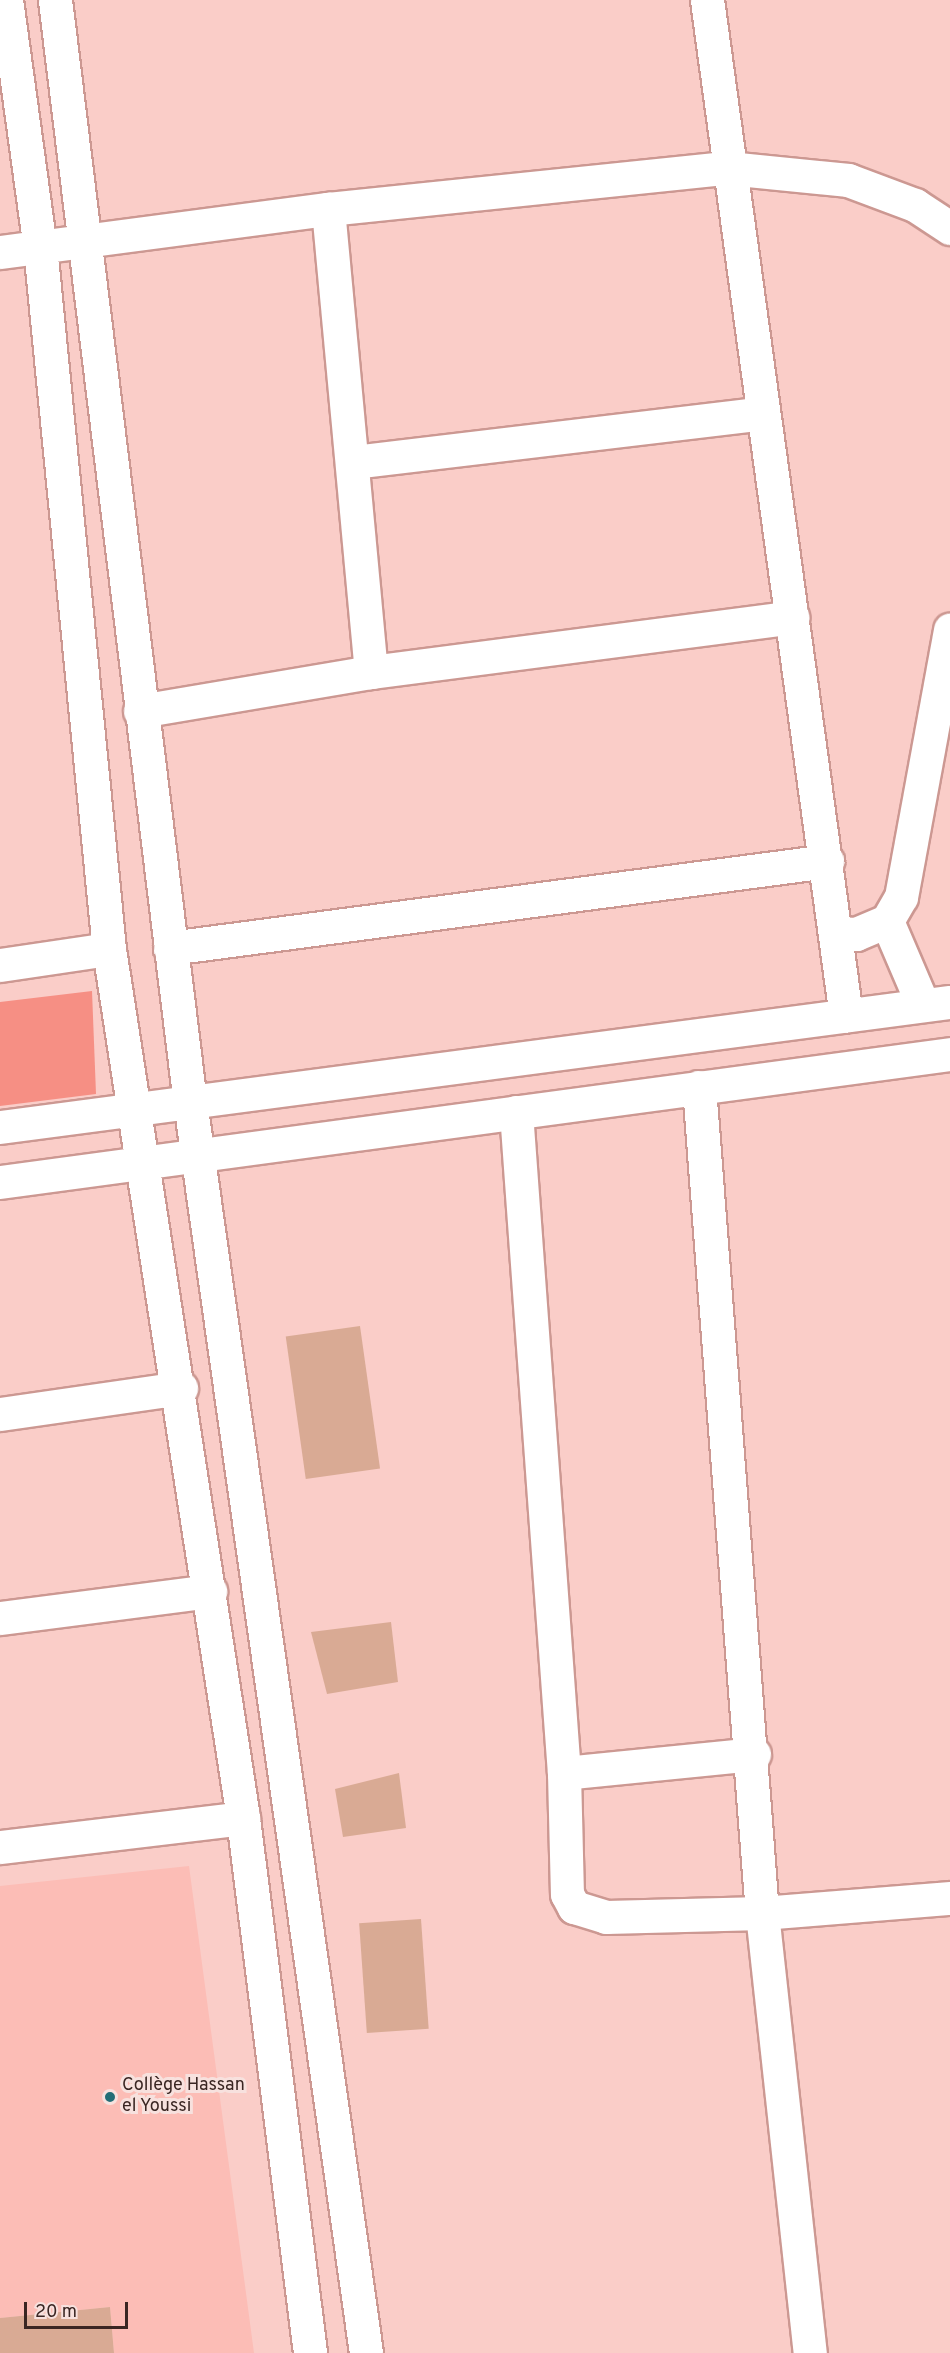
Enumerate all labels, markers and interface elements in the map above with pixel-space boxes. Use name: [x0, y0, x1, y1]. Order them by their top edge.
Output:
place label: Collège Hassan el Youssi: [122, 2076, 245, 2118]
marker: Collège Hassan el Youssi: [103, 2090, 117, 2104]
scale bar: [27, 2290, 130, 2328]
text: 20 m: [35, 2301, 77, 2324]

